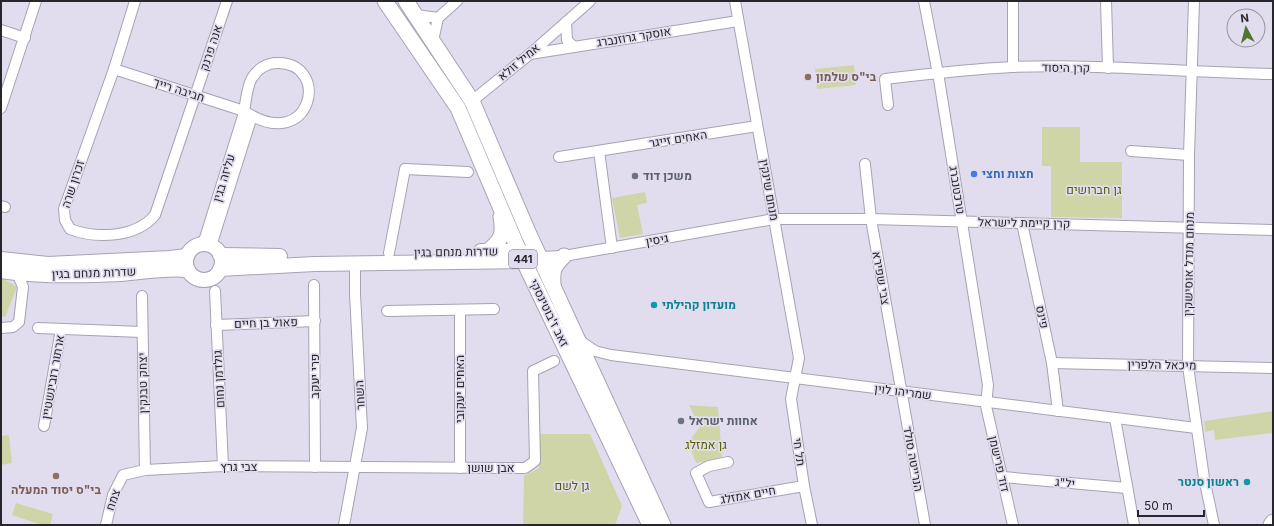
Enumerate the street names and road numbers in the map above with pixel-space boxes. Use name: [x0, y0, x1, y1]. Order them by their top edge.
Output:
street label: אנה פרנק: [196, 23, 225, 73]
street label: אוסקר גרוזנברג: [596, 23, 672, 50]
street label: אמיל זולא: [495, 40, 543, 83]
street label: קרן היסוד: [1042, 60, 1090, 75]
street label: חביבה רייך: [152, 74, 207, 105]
street label: האחים זייגר: [648, 127, 708, 151]
street label: עליזה בגין: [209, 152, 238, 204]
street label: זכרון שרה: [58, 158, 87, 210]
street label: מנחם שינקין: [757, 158, 782, 222]
street label: טרכטנברג: [946, 165, 969, 215]
street label: מנחם מנדל אוסישקין: [1180, 212, 1197, 316]
street label: קרן קיימת לישראל: [978, 214, 1070, 231]
street label: גיסין: [644, 230, 670, 249]
street label: שדרות מנחם בגין: [414, 243, 498, 260]
road number: 441: [509, 250, 537, 268]
street label: צבי שפירא: [869, 250, 894, 306]
street label: שדרות מנחם בגין: [52, 264, 136, 281]
street label: זאב ז'בוטינסקי: [527, 276, 572, 349]
street label: פינס: [1033, 304, 1052, 330]
street label: פאול בן חיים: [234, 314, 298, 331]
street label: ארתור רובינשטיין: [38, 333, 67, 420]
street label: גולדמן נחום: [209, 349, 228, 408]
street label: יצחק טבנקין: [134, 352, 151, 414]
street label: פרי יעקב: [307, 354, 322, 398]
street label: האחים יעקובי: [452, 355, 467, 423]
street label: מיכאל הלפרין: [1128, 356, 1196, 373]
street label: השחר: [351, 380, 368, 410]
street label: שמריהו לוין: [874, 381, 932, 402]
street label: הנרייטה סולד: [900, 425, 927, 493]
street label: דוד פרישמן: [986, 434, 1013, 493]
street label: תל חי: [790, 437, 809, 467]
street label: צבי גרץ: [221, 459, 258, 474]
street label: אבן שושן: [468, 460, 515, 475]
street label: יל"ג: [1054, 474, 1076, 491]
street label: חיים אמזלג: [719, 482, 777, 507]
street label: צמח: [102, 487, 123, 512]

